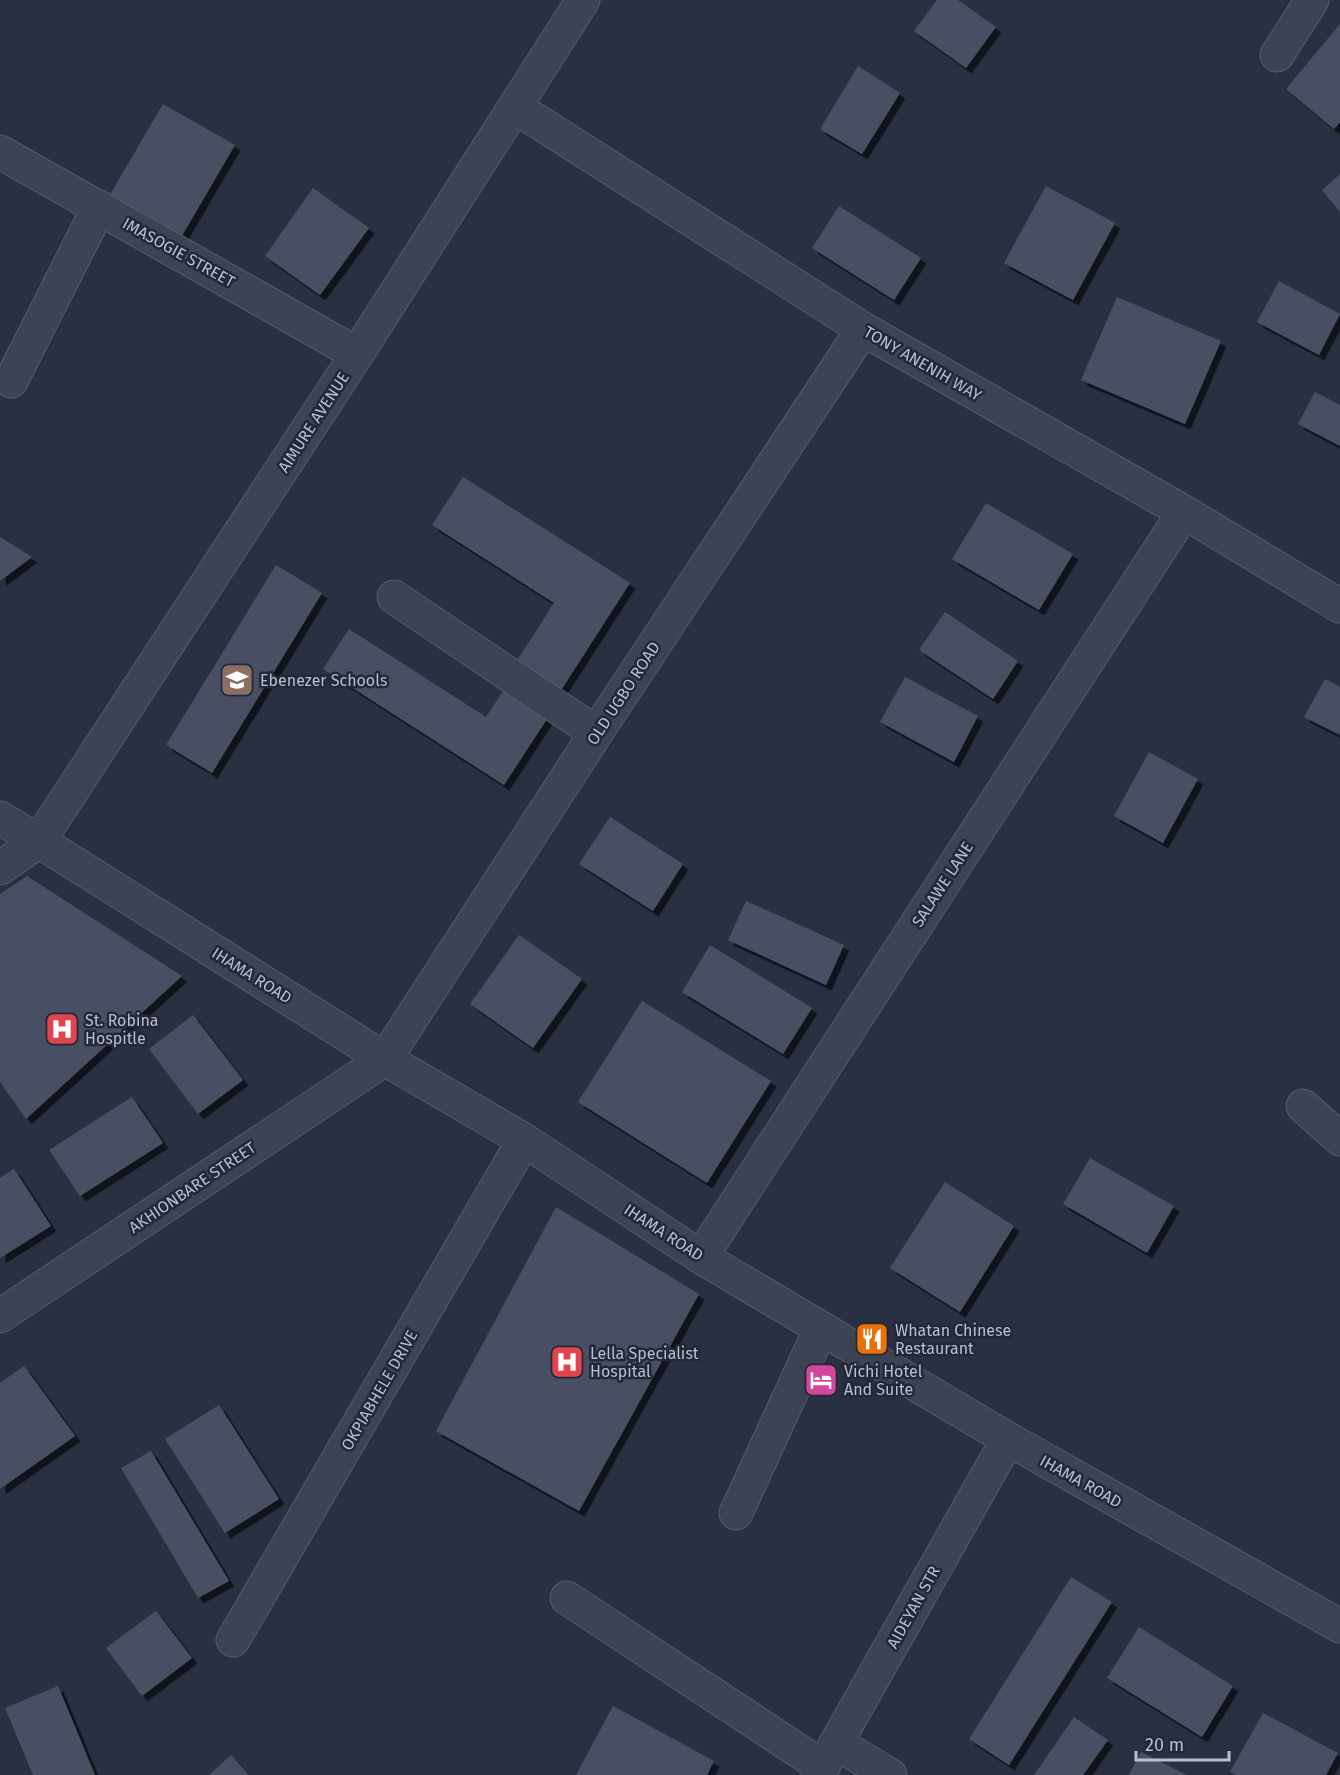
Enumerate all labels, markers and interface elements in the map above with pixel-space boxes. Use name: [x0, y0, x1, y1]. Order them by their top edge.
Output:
street label: IMASOGIE STREET: [119, 214, 239, 292]
street label: TONY ANENIH WAY: [861, 322, 985, 405]
street label: AIMURE AVENUE: [274, 369, 353, 476]
street label: OLD UGBO ROAD: [583, 638, 664, 748]
school or university icon: Ebenezer Schools: [219, 662, 255, 698]
place label: Ebenezer Schools: [260, 671, 387, 690]
street label: SALAWE LANE: [908, 838, 977, 930]
street label: IHAMA ROAD: [208, 943, 295, 1007]
hospital icon: St. Robina Hospitle: [44, 1011, 80, 1047]
place label: St. Robina Hospitle: [85, 1011, 159, 1048]
street label: AKHIONBARE STREET: [125, 1137, 260, 1237]
street label: IHAMA ROAD: [621, 1200, 707, 1265]
restaurant icon: Whatan Chinese Restaurant: [854, 1321, 890, 1357]
place label: Whatan Chinese Restaurant: [895, 1321, 1011, 1358]
street label: OKPIABHELE DRIVE: [337, 1327, 422, 1454]
hospital icon: Lella Specialist Hospital: [549, 1344, 585, 1380]
place label: Lella Specialist Hospital: [590, 1344, 699, 1381]
hotel icon: Vichi Hotel And Suite: [803, 1362, 839, 1398]
place label: Vichi Hotel And Suite: [844, 1362, 923, 1399]
street label: IHAMA ROAD: [1037, 1451, 1125, 1512]
street label: AIDEYAN STR: [883, 1562, 944, 1652]
scale bar: [1136, 1724, 1229, 1762]
text: 20 m: [1145, 1734, 1184, 1756]

